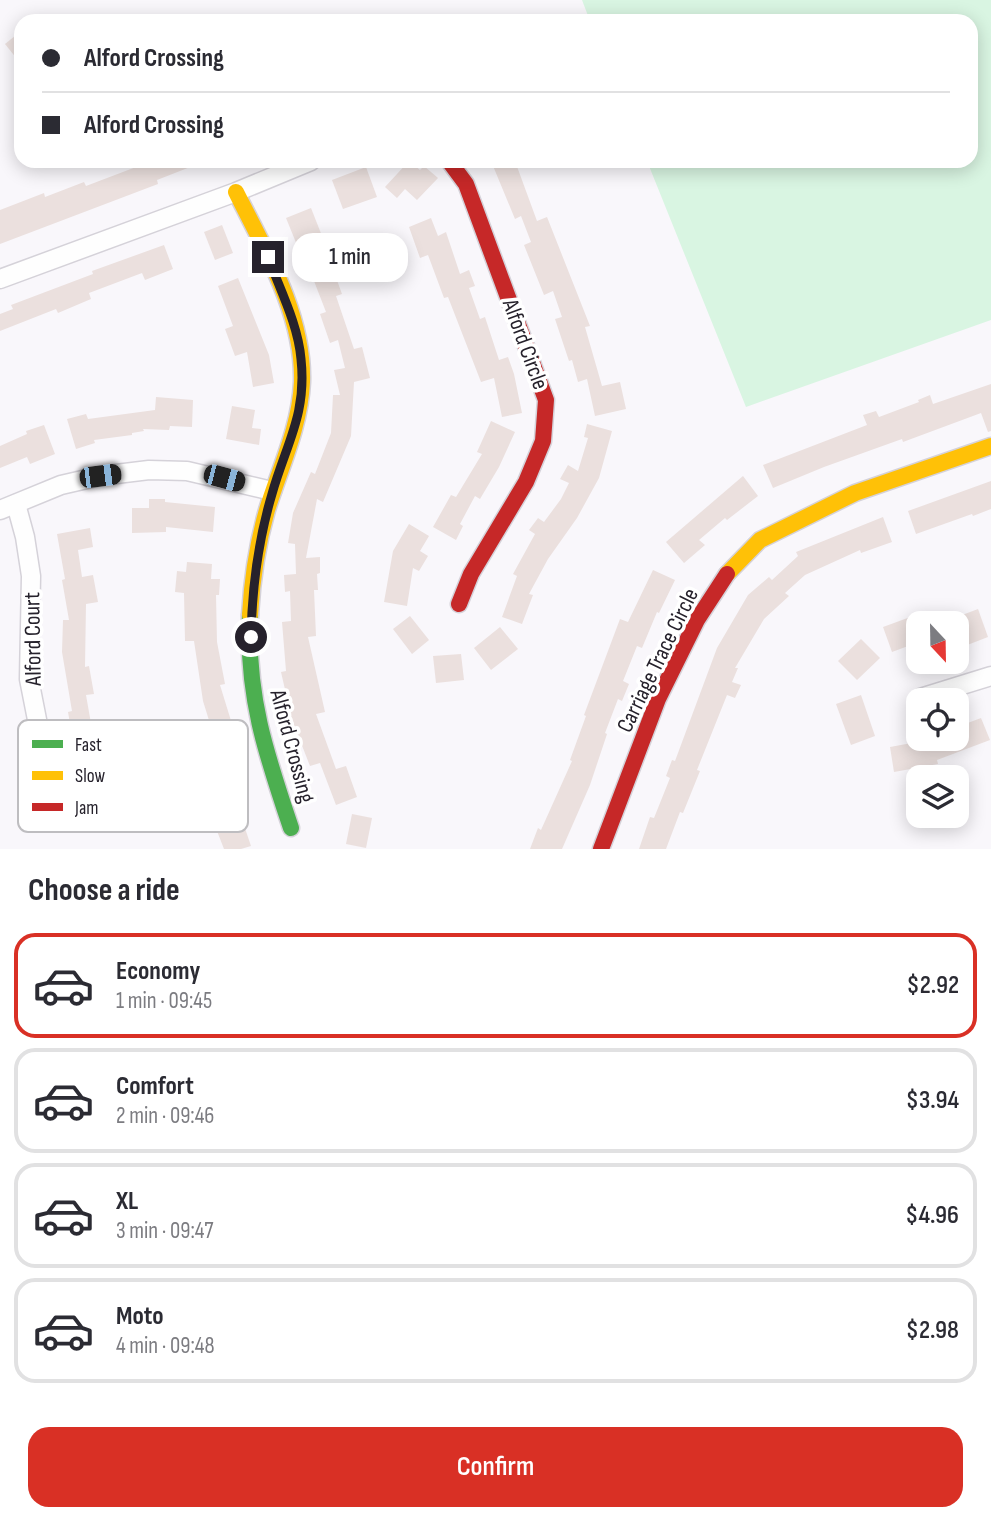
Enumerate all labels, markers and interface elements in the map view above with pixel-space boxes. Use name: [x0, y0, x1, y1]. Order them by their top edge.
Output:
text: Alford Crossing: [84, 43, 224, 74]
text: Alford Crossing: [84, 110, 224, 141]
callout: 1 min: [292, 232, 408, 282]
route end: [252, 241, 284, 273]
text: 1 min: [329, 243, 371, 271]
street label: Alford Circle: [495, 294, 554, 393]
car: [201, 462, 248, 494]
car: [78, 463, 123, 489]
street label: Carriage Trace Circle: [611, 584, 705, 737]
street label: Alford Court: [18, 592, 48, 687]
north arrow: [906, 611, 970, 674]
map controls: [906, 611, 969, 828]
route start: [235, 621, 267, 653]
street label: Alford Crossing: [263, 686, 321, 806]
button: locate: [906, 688, 969, 751]
legend: [18, 720, 248, 832]
text: Fast: [75, 734, 102, 757]
text: Slow: [75, 765, 105, 788]
button: layers: [906, 765, 969, 828]
text: Jam: [74, 797, 98, 820]
text: Choose a ride: [28, 871, 180, 910]
icon: car: [32, 954, 95, 1017]
text: Economy: [116, 956, 200, 987]
text: $2.92: [907, 970, 959, 1001]
text: 1 min · 09:45: [116, 987, 212, 1015]
icon: car: [32, 1069, 95, 1132]
text: Comfort: [116, 1071, 194, 1102]
text: $3.94: [906, 1085, 959, 1116]
text: 2 min · 09:46: [116, 1102, 214, 1130]
icon: car: [32, 1184, 95, 1247]
text: XL: [116, 1186, 138, 1217]
text: $4.96: [905, 1200, 959, 1231]
text: 3 min · 09:47: [116, 1217, 214, 1245]
icon: car: [32, 1299, 95, 1362]
text: Moto: [116, 1301, 164, 1332]
text: $2.98: [906, 1315, 959, 1346]
text: 4 min · 09:48: [116, 1332, 215, 1360]
button: Confirm: [28, 1427, 963, 1507]

